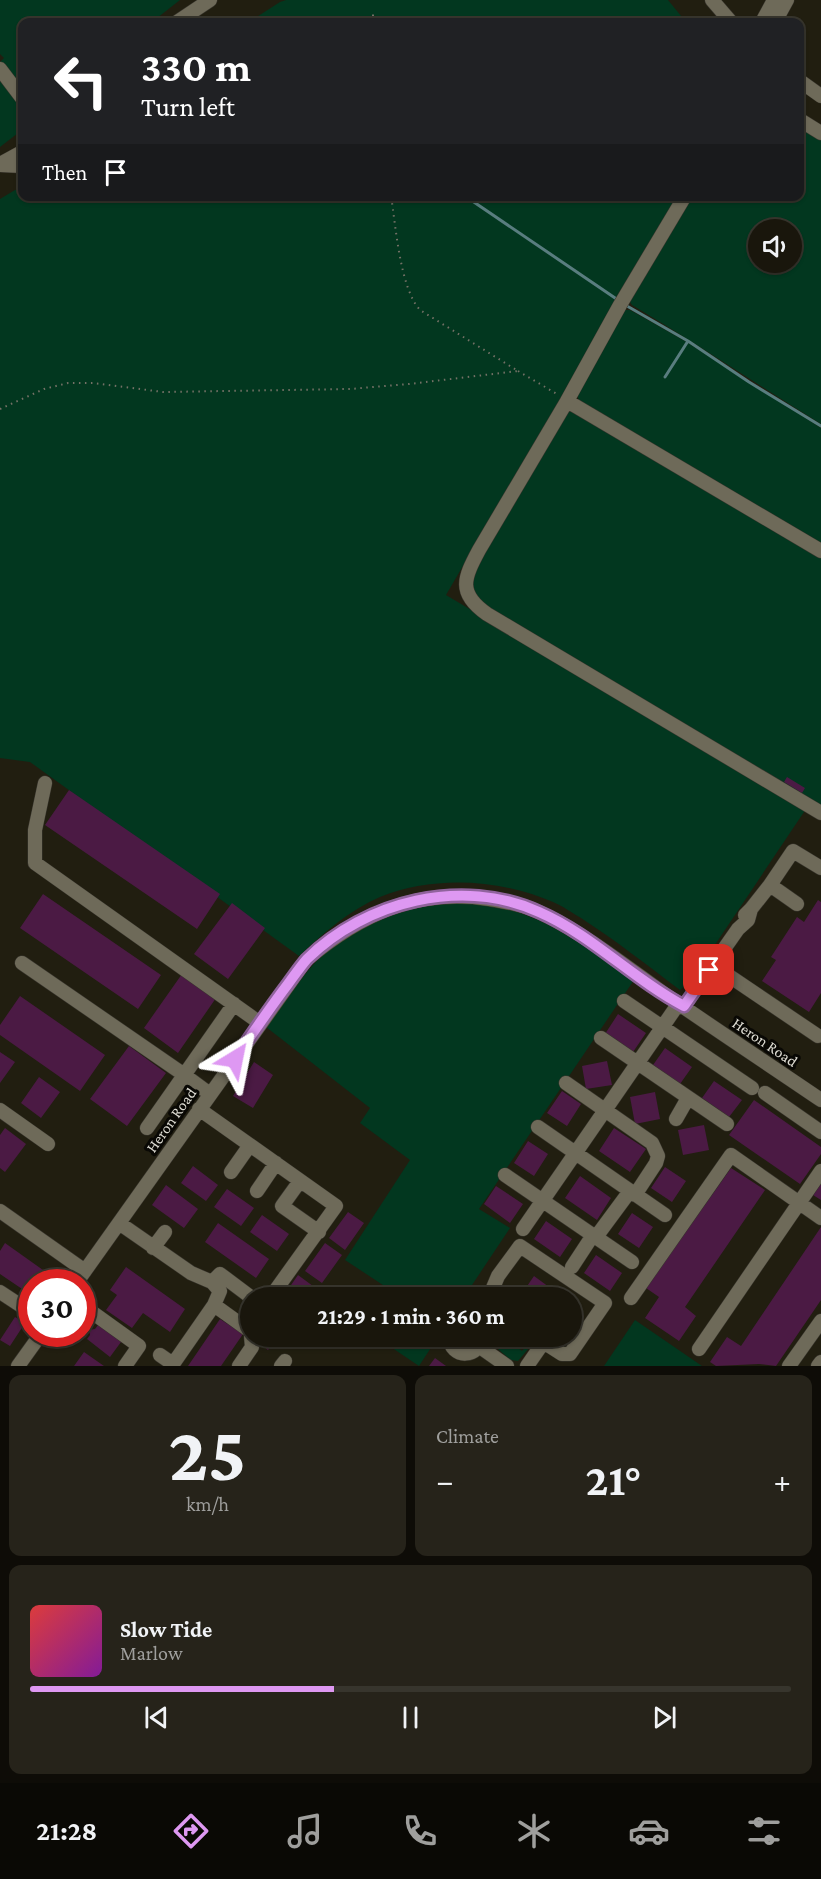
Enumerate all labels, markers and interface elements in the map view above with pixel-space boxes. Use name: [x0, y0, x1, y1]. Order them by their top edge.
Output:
icon: left: [42, 42, 120, 120]
text: 330 m: [141, 43, 251, 90]
text: Turn left: [141, 92, 235, 122]
icon: arrive: [99, 156, 132, 189]
text: Then: [42, 160, 87, 185]
map controls: [748, 219, 802, 273]
button: sound: [748, 219, 802, 273]
pin: [683, 944, 734, 995]
icon: arrive: [692, 953, 725, 986]
street label: Heron Road: [729, 1014, 801, 1070]
position arrow: [203, 1027, 267, 1091]
street label: Heron Road: [143, 1084, 200, 1156]
speed limit sign: 30: [18, 1269, 96, 1347]
text: 21:29 · 1 min · 360 m: [317, 1304, 505, 1329]
text: 25: [169, 1410, 247, 1497]
text: Climate: [436, 1425, 499, 1447]
text: 21°: [586, 1455, 642, 1505]
text: −: [436, 1462, 453, 1499]
text: +: [774, 1462, 791, 1499]
text: km/h: [186, 1493, 229, 1515]
text: Slow Tide: [120, 1617, 212, 1642]
text: Marlow: [120, 1642, 183, 1664]
icon: previous: [140, 1701, 173, 1734]
icon: pause: [394, 1701, 427, 1734]
icon: next: [648, 1701, 681, 1734]
icon: directions: [170, 1810, 212, 1852]
icon: music: [284, 1810, 326, 1852]
icon: phone: [399, 1810, 441, 1852]
icon: climate: [513, 1810, 555, 1852]
icon: car: [628, 1810, 670, 1852]
icon: filters: [743, 1810, 785, 1852]
text: 21:28: [36, 1816, 97, 1846]

